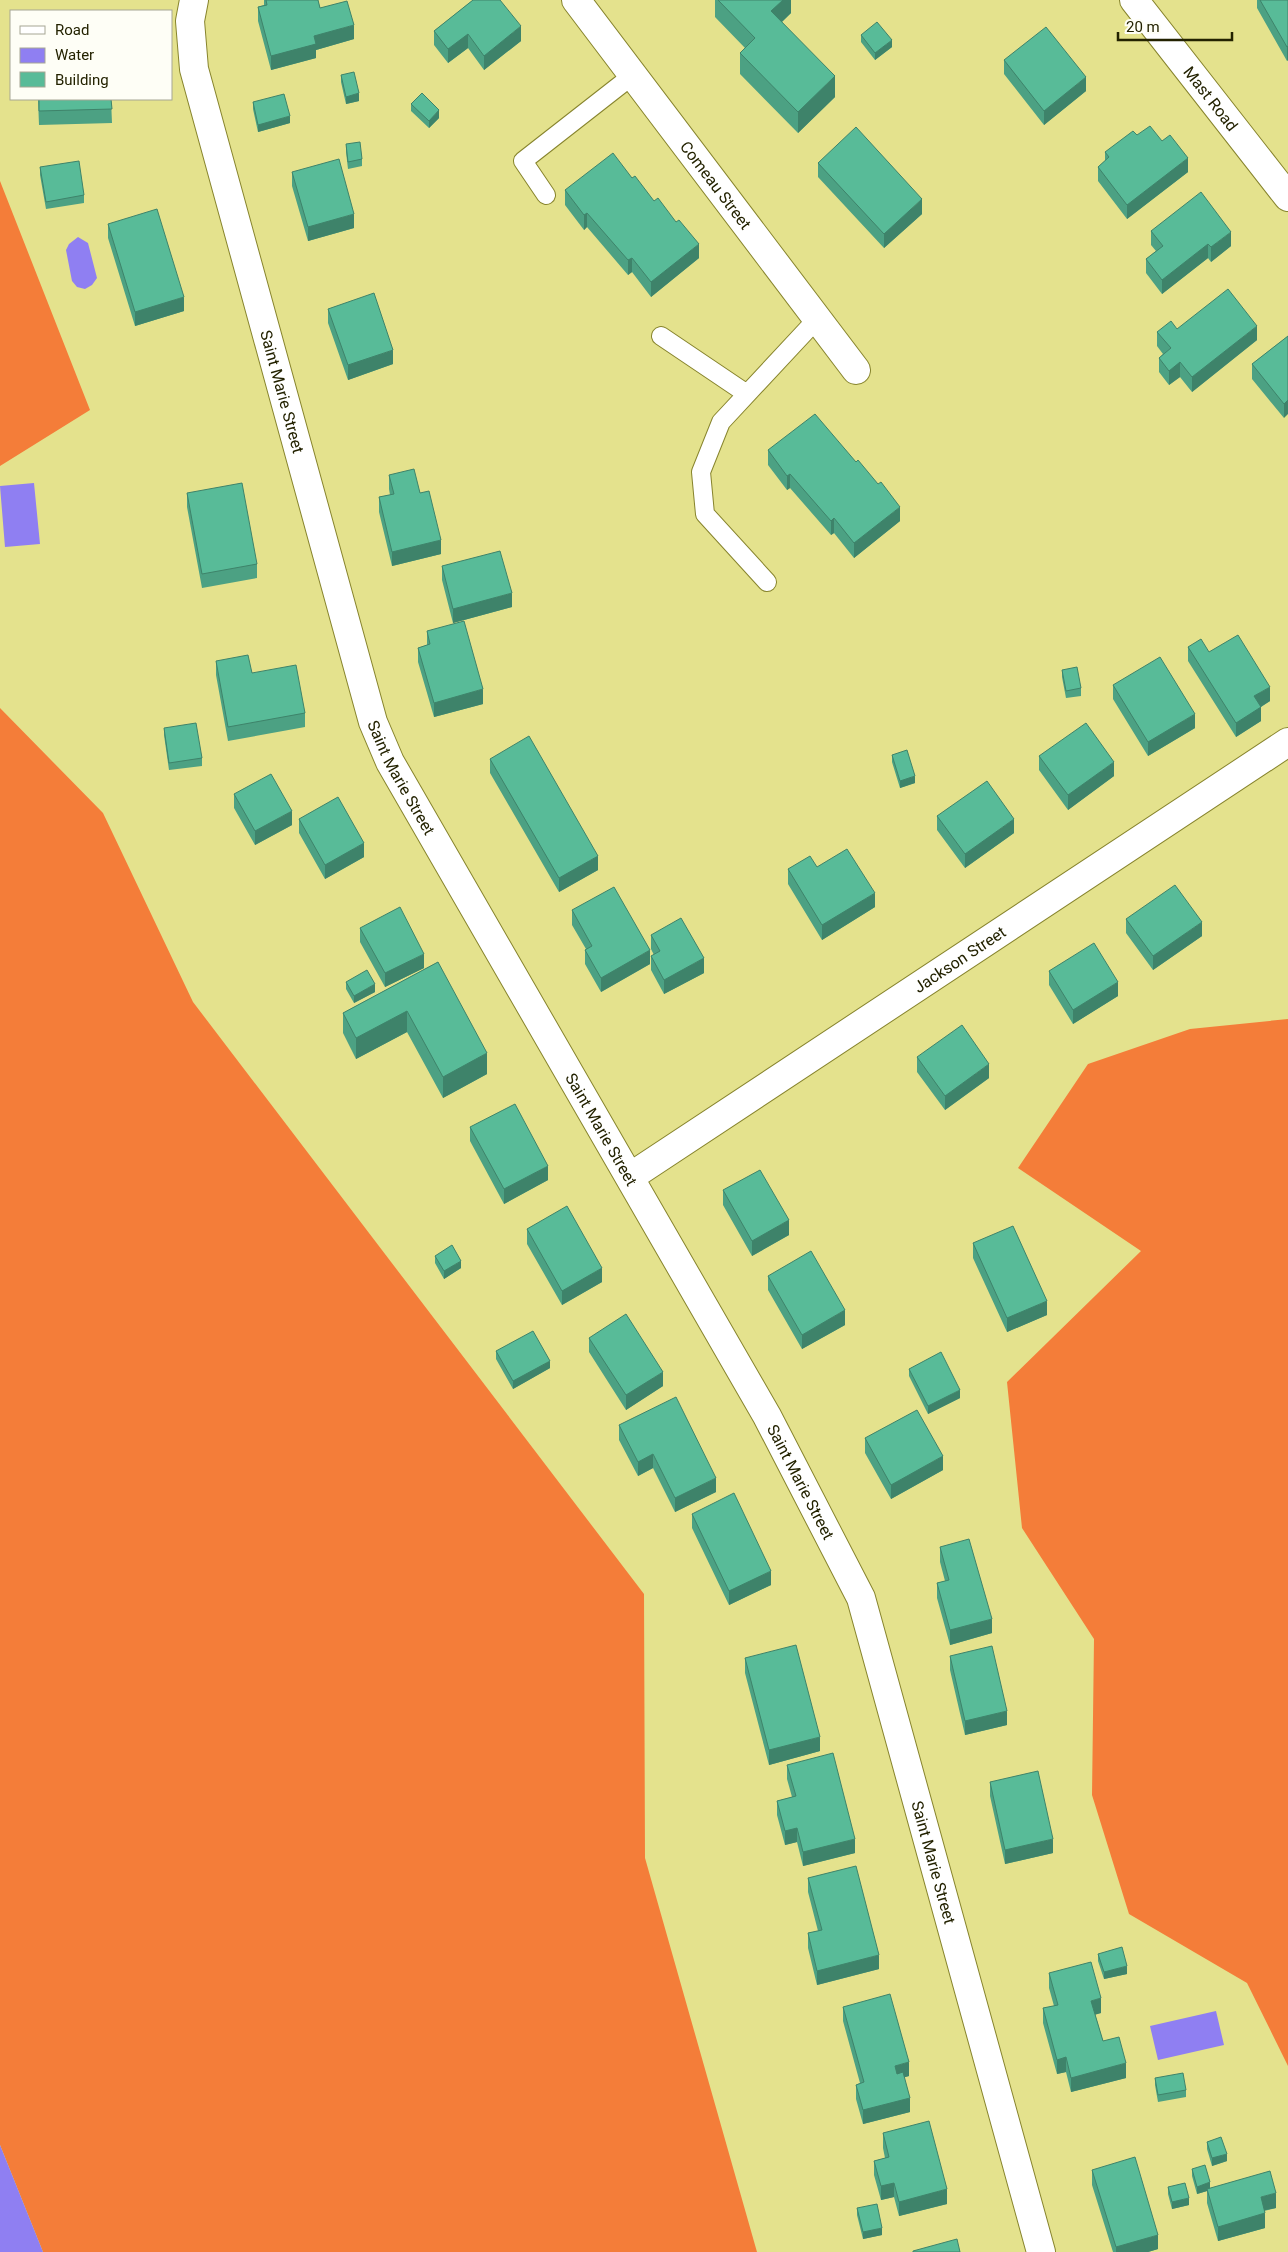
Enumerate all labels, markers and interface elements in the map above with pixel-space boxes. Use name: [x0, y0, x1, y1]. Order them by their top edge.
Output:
legend: [10, 10, 172, 100]
scale bar: [1118, 10, 1232, 42]
text: 20 m: [1126, 18, 1160, 36]
text: Road: [55, 21, 89, 39]
text: Water: [55, 46, 94, 64]
street label: Mast Road: [1180, 62, 1242, 135]
text: Building: [55, 71, 109, 89]
street label: Comeau Street: [677, 137, 755, 233]
street label: Saint Marie Street: [256, 328, 308, 455]
street label: Saint Marie Street: [364, 717, 439, 838]
street label: Jackson Street: [910, 922, 1009, 996]
street label: Saint Marie Street: [562, 1070, 642, 1189]
street label: Saint Marie Street: [763, 1421, 839, 1542]
street label: Saint Marie Street: [908, 1799, 960, 1926]

